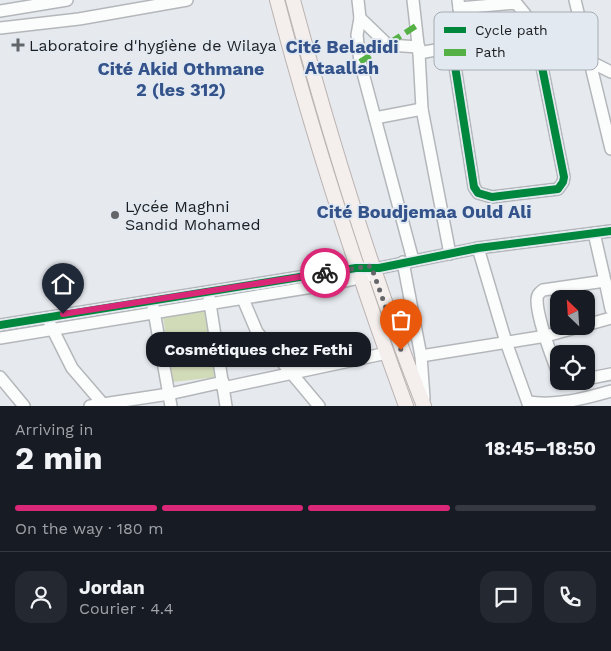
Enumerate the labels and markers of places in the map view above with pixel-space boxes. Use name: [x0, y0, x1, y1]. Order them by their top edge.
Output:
place label: Laboratoire d'hygiène de Wilaya: [29, 36, 277, 55]
marker: Laboratoire d'hygiène de Wilaya: [11, 38, 25, 52]
place label: Lycée Maghni Sandid Mohamed: [125, 197, 260, 234]
marker: Lycée Maghni Sandid Mohamed: [109, 209, 121, 221]
pin: [42, 263, 84, 314]
pin: [380, 299, 422, 350]
callout: Cosmétiques chez Fethi: [146, 332, 371, 368]

